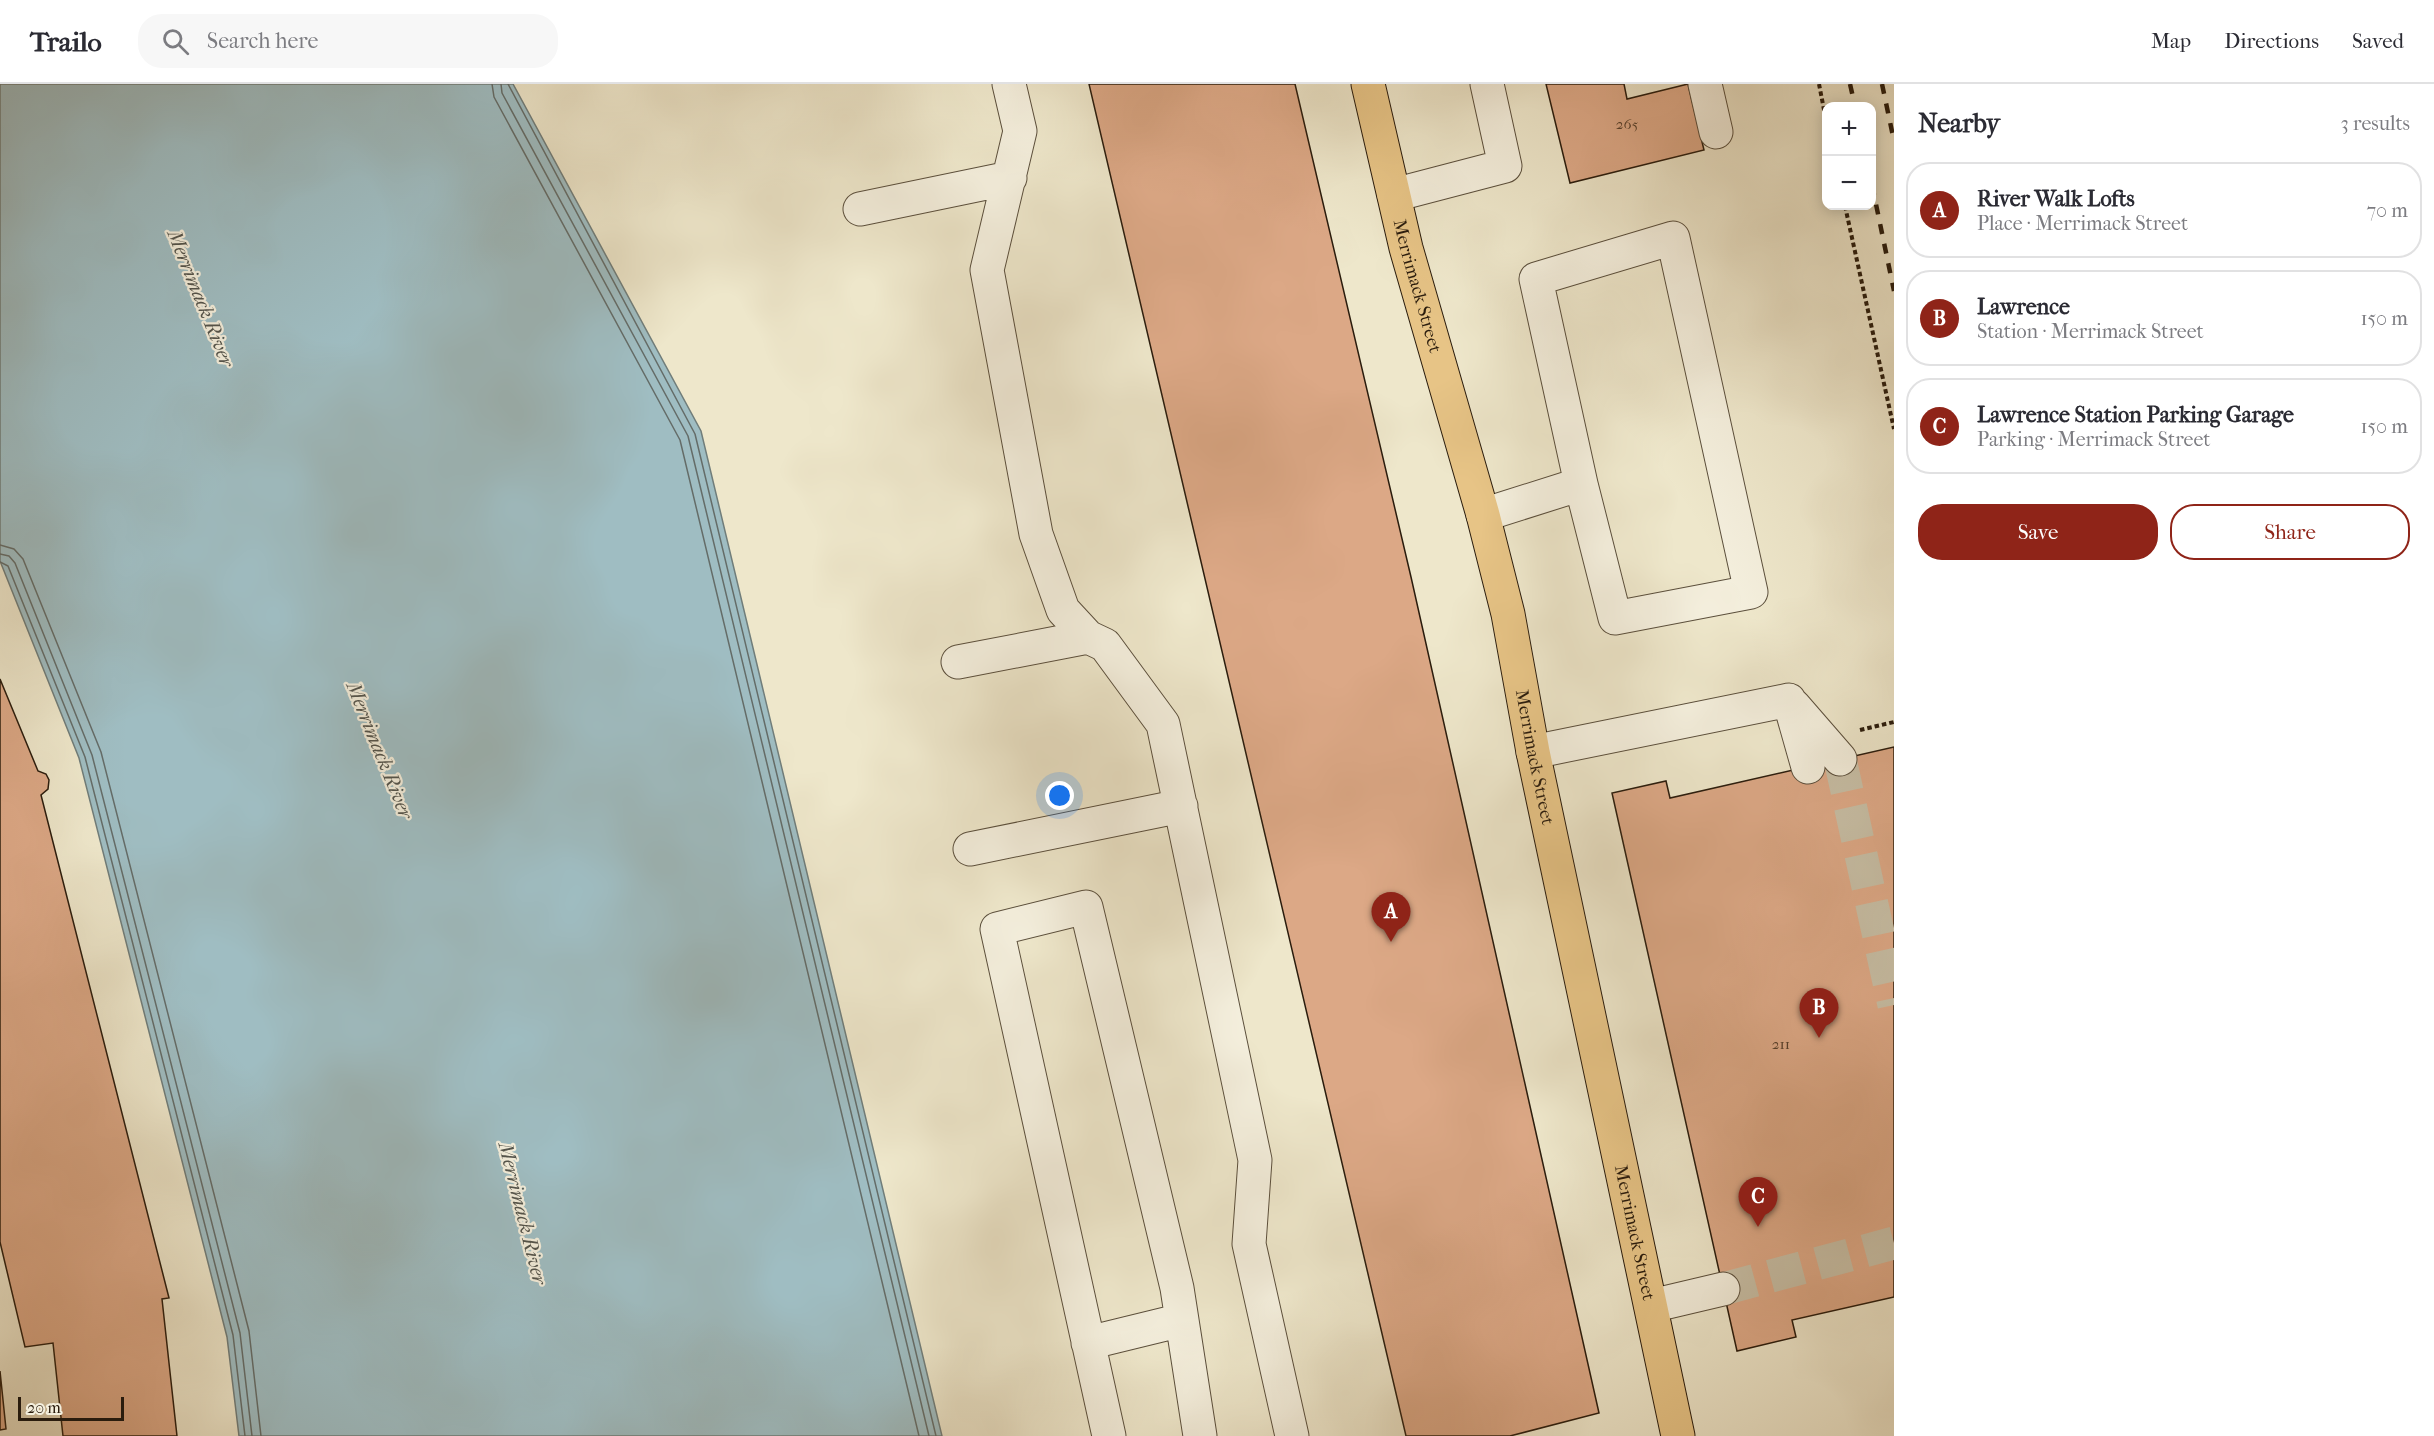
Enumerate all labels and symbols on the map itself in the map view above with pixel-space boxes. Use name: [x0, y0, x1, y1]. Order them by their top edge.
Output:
house number: 265: [1616, 115, 1638, 133]
street label: Merrimack Street: [1389, 217, 1446, 356]
water label: Merrimack River: [162, 224, 239, 372]
water label: Merrimack River: [341, 676, 418, 824]
street label: Merrimack Street: [1511, 688, 1558, 827]
your location: [1045, 781, 1074, 810]
pin: A: [1372, 892, 1410, 942]
pin: B: [1800, 988, 1838, 1038]
house number: 211: [1772, 1035, 1790, 1053]
water label: Merrimack River: [493, 1138, 552, 1289]
street label: Merrimack Street: [1610, 1163, 1659, 1303]
pin: C: [1738, 1178, 1778, 1227]
scale bar: [18, 1394, 124, 1422]

